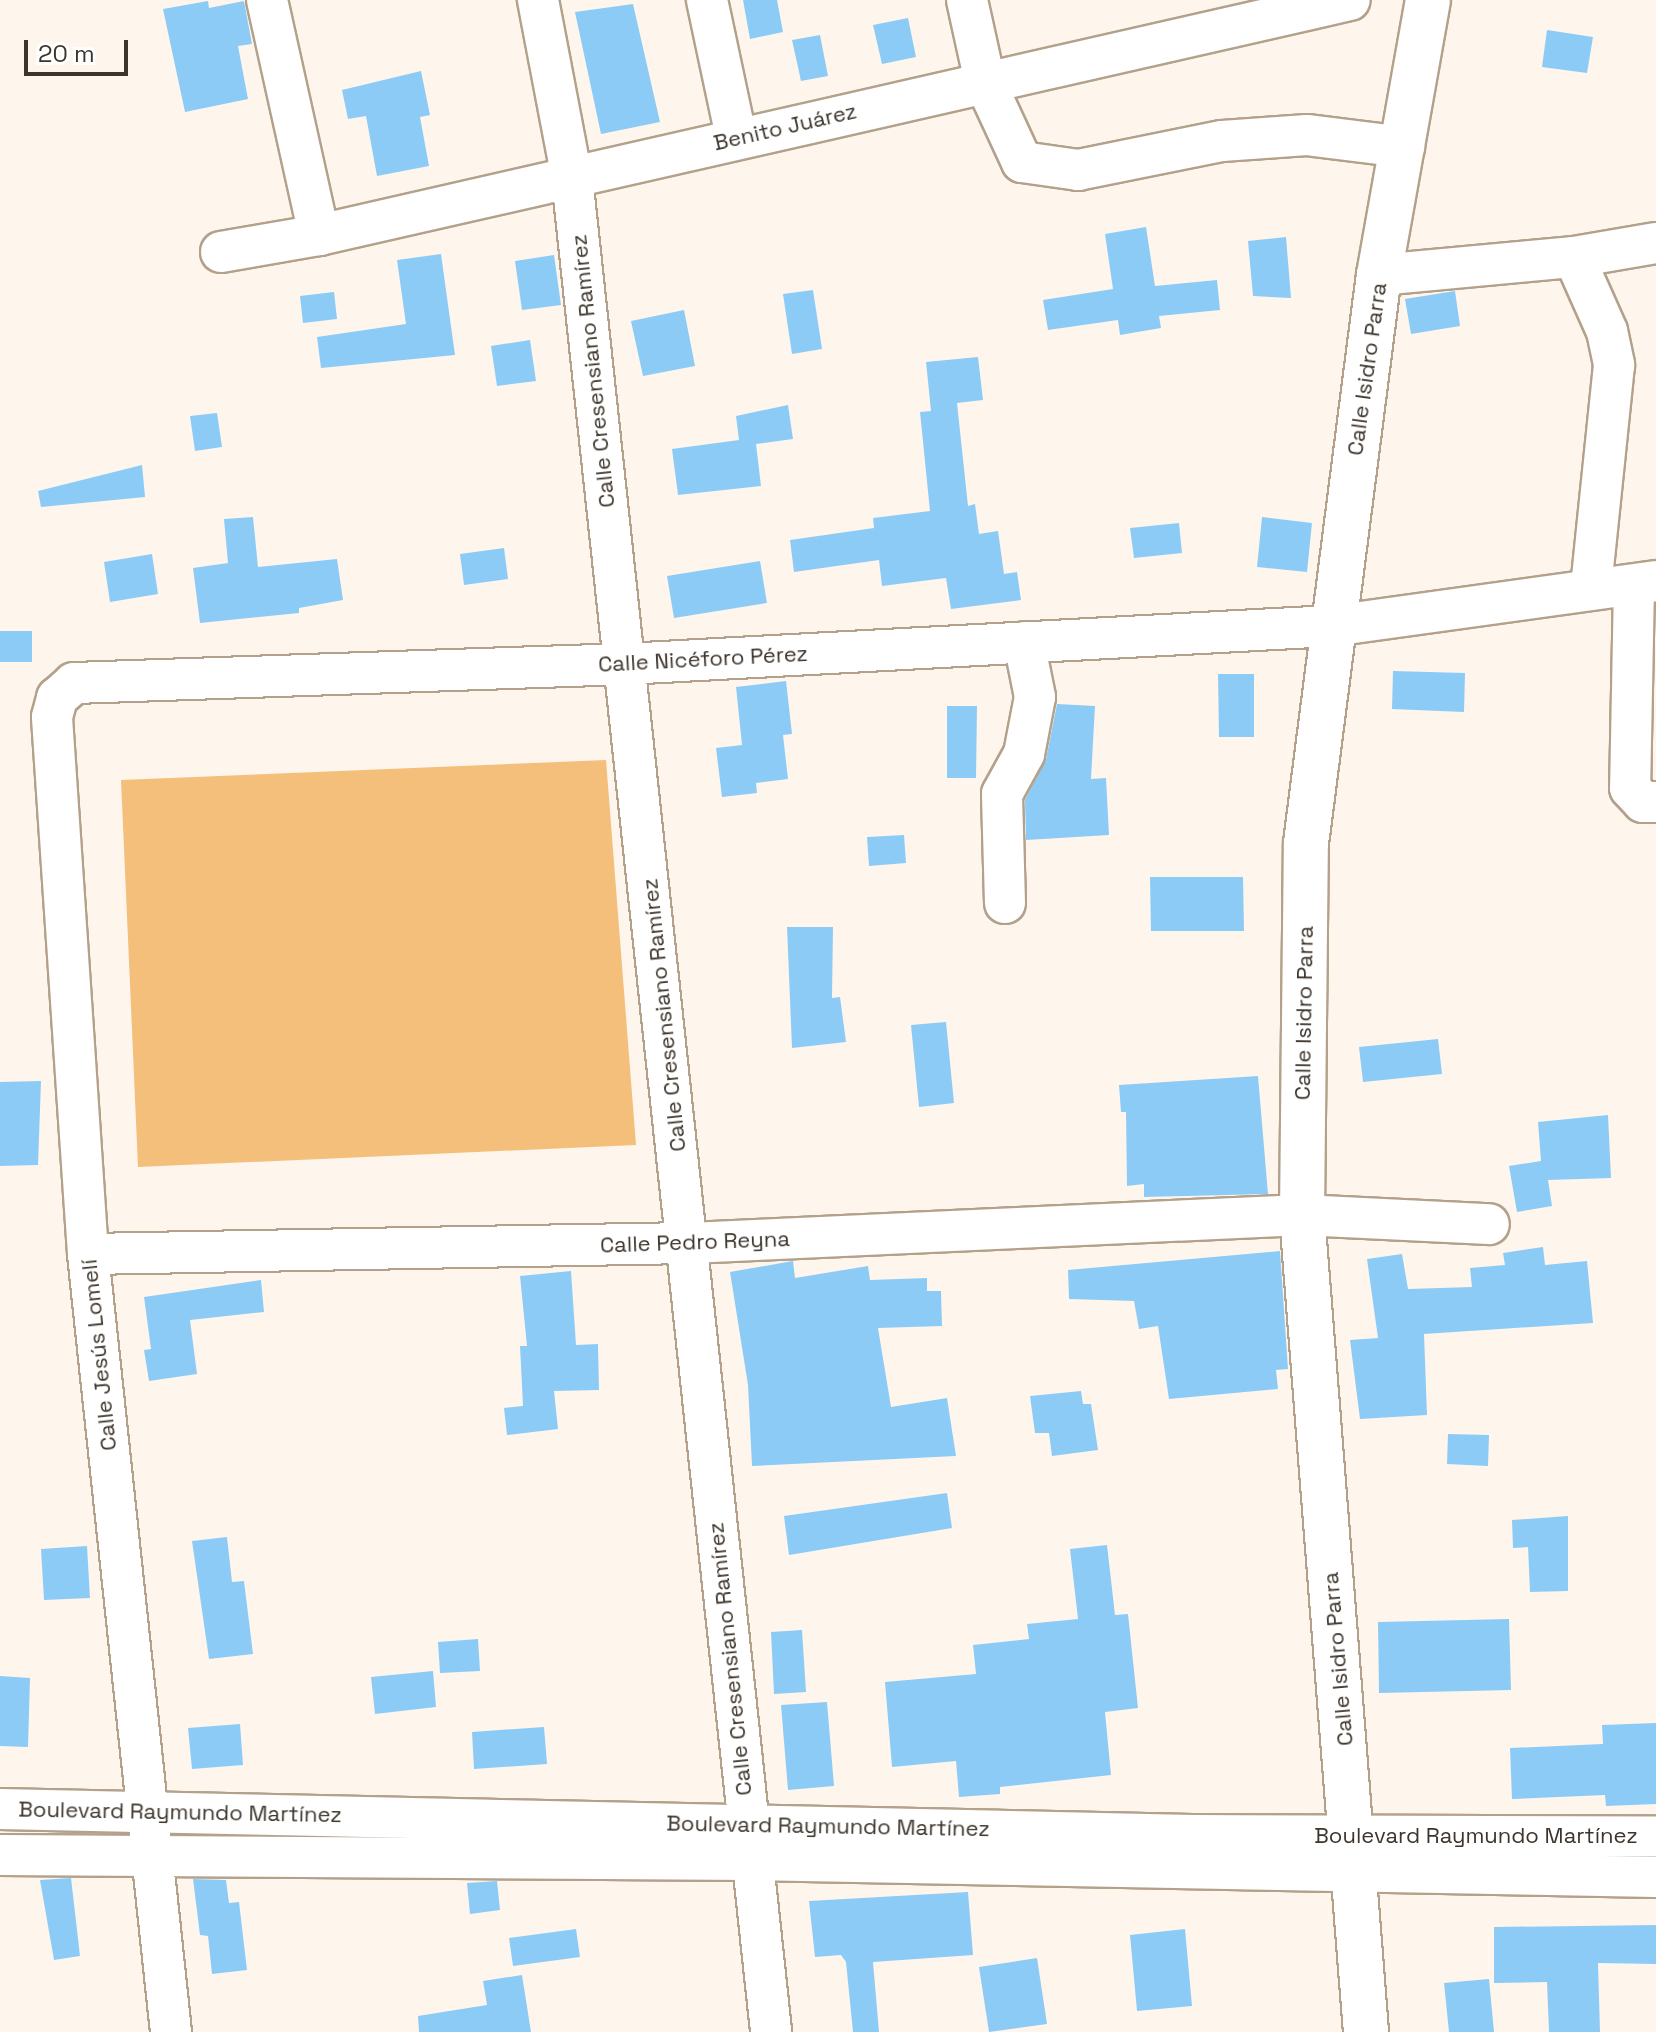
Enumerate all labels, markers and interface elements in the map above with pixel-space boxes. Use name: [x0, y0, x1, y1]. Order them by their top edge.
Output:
scale bar: [28, 24, 132, 74]
text: 20 m: [38, 38, 95, 69]
street label: Benito Juárez: [711, 98, 859, 156]
street label: Calle Cresensiano Ramírez: [566, 233, 620, 509]
street label: Calle Isidro Parra: [1342, 281, 1392, 457]
street label: Calle Nicéforo Pérez: [598, 640, 808, 678]
street label: Calle Cresensiano Ramírez: [637, 877, 691, 1153]
street label: Calle Isidro Parra: [1289, 926, 1319, 1100]
street label: Calle Pedro Reyna: [600, 1225, 790, 1259]
street label: Calle Jesús Lomelí: [76, 1258, 122, 1452]
street label: Calle Cresensiano Ramírez: [703, 1521, 757, 1797]
street label: Calle Isidro Parra: [1317, 1571, 1359, 1747]
street label: Boulevard Raymundo Martínez: [18, 1796, 342, 1828]
street label: Boulevard Raymundo Martínez: [666, 1810, 990, 1842]
street label: Boulevard Raymundo Martínez: [1314, 1823, 1638, 1849]

